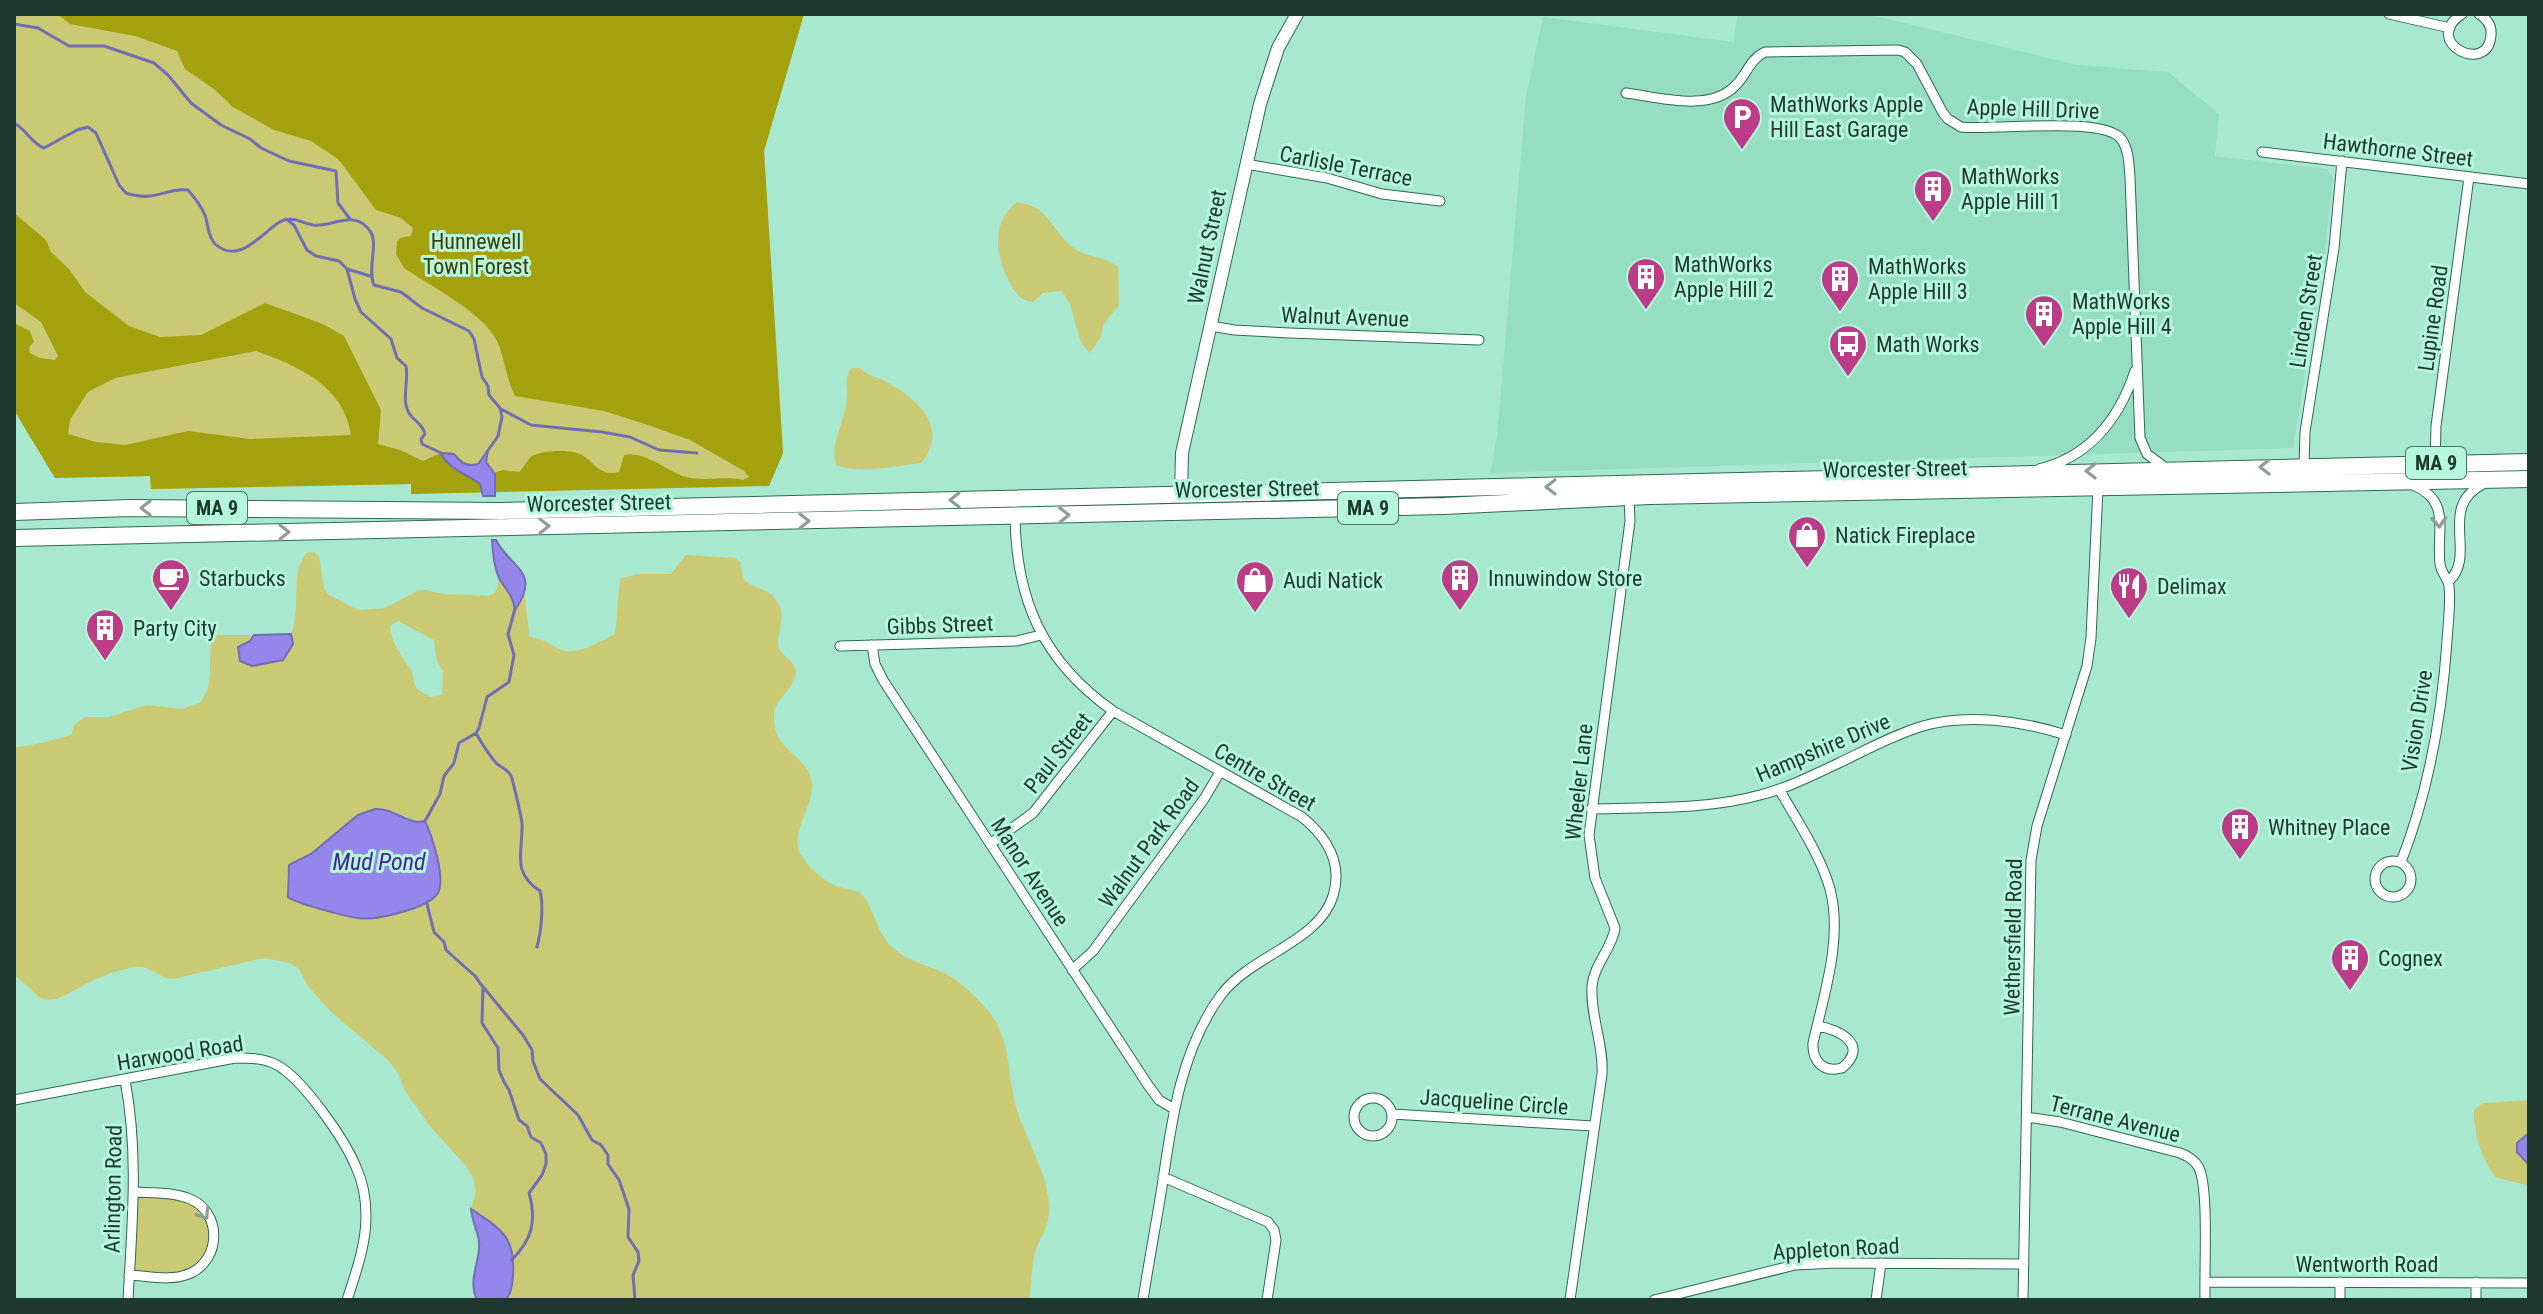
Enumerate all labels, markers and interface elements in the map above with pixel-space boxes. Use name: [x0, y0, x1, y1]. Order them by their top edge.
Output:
place label: MathWorks Apple Hill East Garage: [1770, 92, 1923, 142]
street label: Apple Hill Drive: [1966, 94, 2100, 124]
parking icon: MathWorks Apple Hill East Garage: [1721, 96, 1763, 151]
street label: Hawthorne Street: [2322, 128, 2474, 172]
street label: Carlisle Terrace: [1278, 141, 1414, 191]
place label: MathWorks Apple Hill 1: [1961, 164, 2061, 214]
building icon: MathWorks Apple Hill 1: [1912, 168, 1954, 223]
street label: Walnut Street: [1183, 187, 1231, 307]
park label: Hunnewell Town Forest: [423, 229, 529, 279]
place label: MathWorks Apple Hill 2: [1674, 252, 1774, 302]
street label: Linden Street: [2285, 252, 2327, 370]
place label: MathWorks Apple Hill 3: [1868, 254, 1968, 304]
building icon: MathWorks Apple Hill 2: [1625, 256, 1667, 311]
building icon: MathWorks Apple Hill 3: [1819, 258, 1861, 313]
street label: Lupine Road: [2413, 263, 2453, 373]
place label: MathWorks Apple Hill 4: [2072, 289, 2172, 339]
building icon: MathWorks Apple Hill 4: [2023, 293, 2065, 348]
street label: Walnut Avenue: [1281, 302, 1409, 332]
bus stop icon: Math Works: [1827, 323, 1869, 378]
place label: Math Works: [1876, 332, 1979, 357]
road number: MA 9: [2406, 447, 2466, 479]
street label: Worcester Street: [1822, 455, 1968, 483]
one-way arrow: [2258, 458, 2271, 476]
one-way arrow: [2084, 462, 2097, 480]
street label: Worcester Street: [1174, 475, 1320, 503]
one-way arrow: [1544, 478, 1557, 495]
street label: Worcester Street: [526, 489, 672, 517]
one-way arrow: [948, 491, 961, 509]
road number: MA 9: [187, 492, 247, 524]
road number: MA 9: [1338, 492, 1398, 524]
one-way arrow: [139, 499, 152, 517]
one-way arrow: [1058, 506, 1071, 524]
one-way arrow: [798, 512, 811, 529]
shop icon: Natick Fireplace: [1786, 514, 1828, 569]
one-way arrow: [2430, 516, 2447, 529]
one-way arrow: [538, 518, 551, 535]
one-way arrow: [278, 523, 291, 541]
place label: Natick Fireplace: [1835, 523, 1975, 548]
cafe icon: Starbucks: [150, 557, 192, 612]
building icon: Innuwindow Store: [1439, 557, 1481, 612]
shop icon: Audi Natick: [1234, 559, 1276, 614]
restaurant icon: Delimax: [2108, 565, 2150, 620]
place label: Starbucks: [199, 566, 286, 591]
place label: Innuwindow Store: [1488, 566, 1642, 591]
place label: Audi Natick: [1283, 568, 1383, 593]
place label: Delimax: [2157, 574, 2227, 599]
building icon: Party City: [84, 607, 126, 662]
street label: Gibbs Street: [886, 611, 994, 639]
place label: Party City: [133, 616, 217, 641]
street label: Vision Drive: [2397, 668, 2437, 774]
street label: Paul Street: [1019, 708, 1097, 798]
street label: Hampshire Drive: [1752, 709, 1894, 787]
street label: Wheeler Lane: [1560, 722, 1598, 842]
street label: Centre Street: [1210, 738, 1320, 816]
street label: Walnut Park Road: [1094, 774, 1204, 912]
building icon: Whitney Place: [2219, 806, 2261, 861]
street label: Manor Avenue: [986, 813, 1074, 931]
place label: Whitney Place: [2268, 815, 2390, 840]
water label: Mud Pond: [332, 848, 426, 876]
street label: Wethersfield Road: [1999, 858, 2027, 1016]
building icon: Cognex: [2329, 937, 2371, 992]
place label: Cognex: [2378, 946, 2443, 971]
street label: Harwood Road: [115, 1031, 245, 1075]
street label: Jacqueline Circle: [1419, 1084, 1569, 1120]
street label: Terrane Avenue: [2047, 1091, 2183, 1147]
street label: Arlington Road: [99, 1125, 127, 1253]
one-way arrow: [195, 1205, 210, 1219]
street label: Appleton Road: [1772, 1233, 1900, 1265]
street label: Wentworth Road: [2296, 1252, 2438, 1277]

